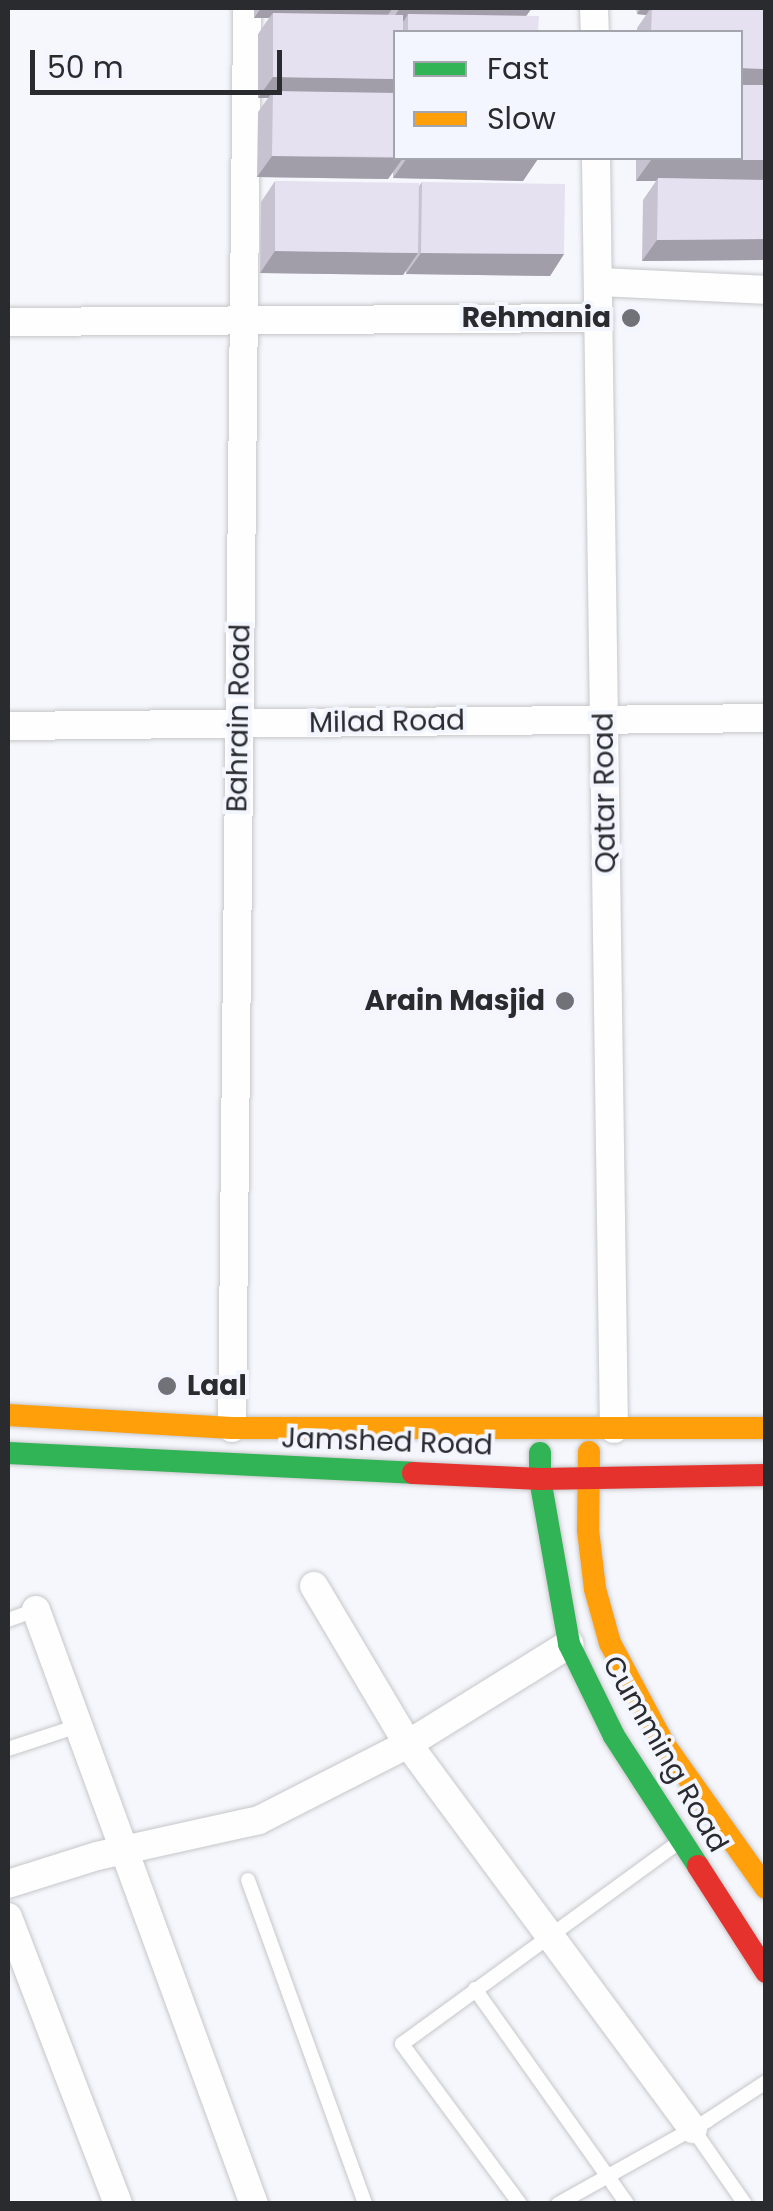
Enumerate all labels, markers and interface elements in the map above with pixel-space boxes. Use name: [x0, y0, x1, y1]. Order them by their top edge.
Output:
scale bar: [35, 30, 288, 92]
legend: [393, 30, 743, 160]
text: 50 m: [47, 46, 124, 89]
text: Fast: [487, 47, 549, 90]
text: Slow: [487, 97, 556, 140]
place label: Rehmania: [462, 301, 611, 335]
marker: Rehmania: [620, 307, 642, 329]
street label: Bahrain Road: [221, 623, 257, 813]
street label: Milad Road: [309, 704, 465, 740]
street label: Qatar Road: [587, 712, 623, 874]
place label: Arain Masjid: [364, 984, 545, 1018]
marker: Arain Masjid: [554, 990, 576, 1012]
place label: Laal: [187, 1369, 247, 1403]
marker: Laal: [156, 1375, 178, 1397]
street label: Jamshed Road: [281, 1422, 493, 1462]
street label: Cumming Road: [595, 1650, 735, 1858]

